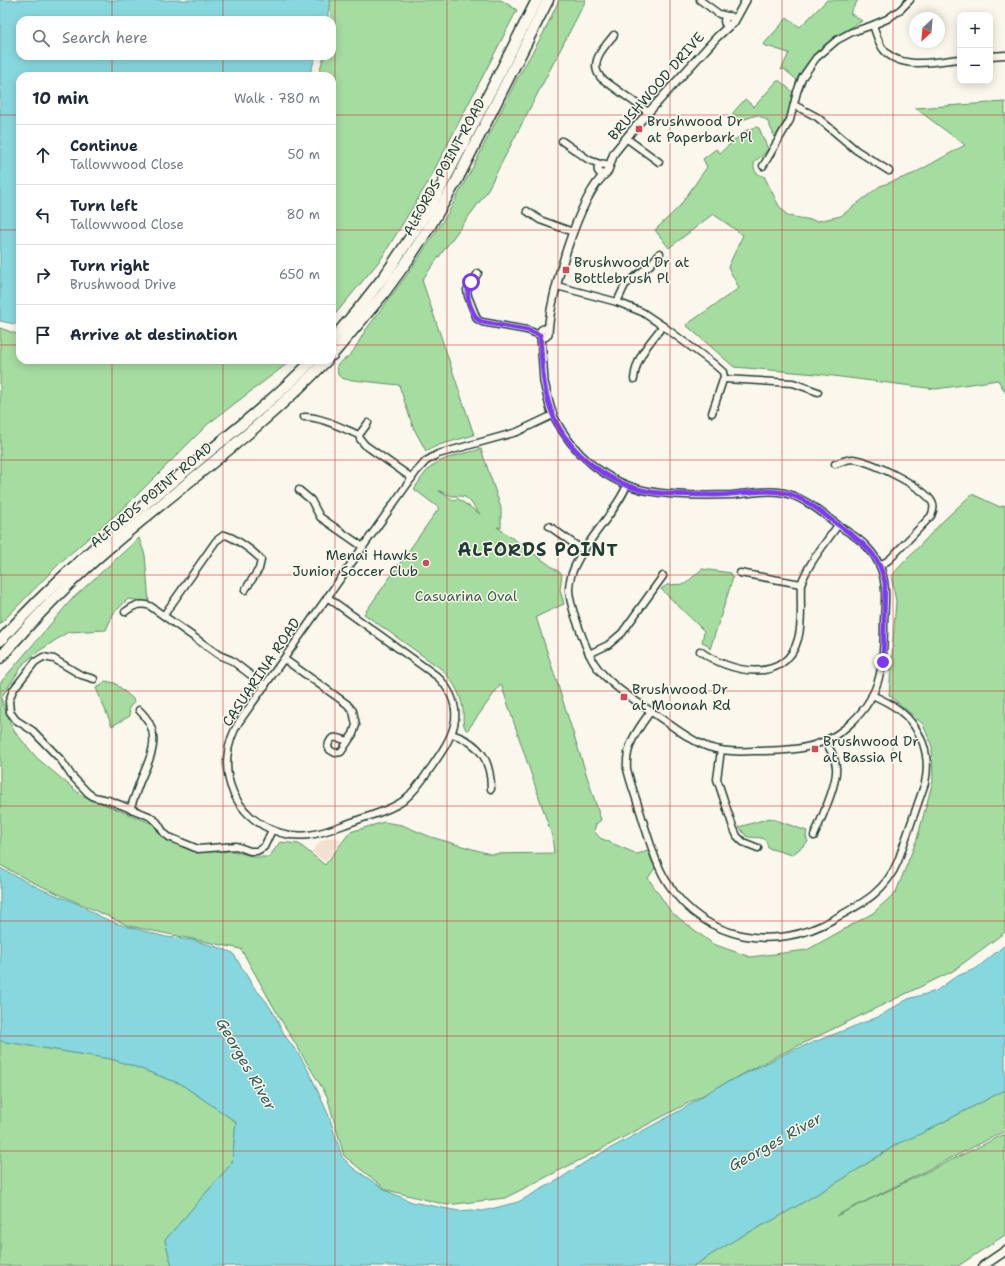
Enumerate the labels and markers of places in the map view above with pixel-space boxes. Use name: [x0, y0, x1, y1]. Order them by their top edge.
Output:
place label: Brushwood Dr at Paperbark Pl: [647, 112, 753, 146]
marker: Brushwood Dr at Paperbark Pl: [634, 124, 644, 134]
place label: Brushwood Dr at Bottlebrush Pl: [574, 253, 689, 287]
marker: Brushwood Dr at Bottlebrush Pl: [561, 265, 571, 275]
place label: Menai Hawks Junior Soccer Club: [292, 546, 418, 580]
marker: Menai Hawks Junior Soccer Club: [421, 558, 431, 568]
place label: Brushwood Dr at Moonah Rd: [632, 680, 731, 714]
marker: Brushwood Dr at Moonah Rd: [619, 692, 629, 702]
place label: Brushwood Dr at Bassia Pl: [823, 732, 919, 766]
marker: Brushwood Dr at Bassia Pl: [810, 744, 820, 754]

